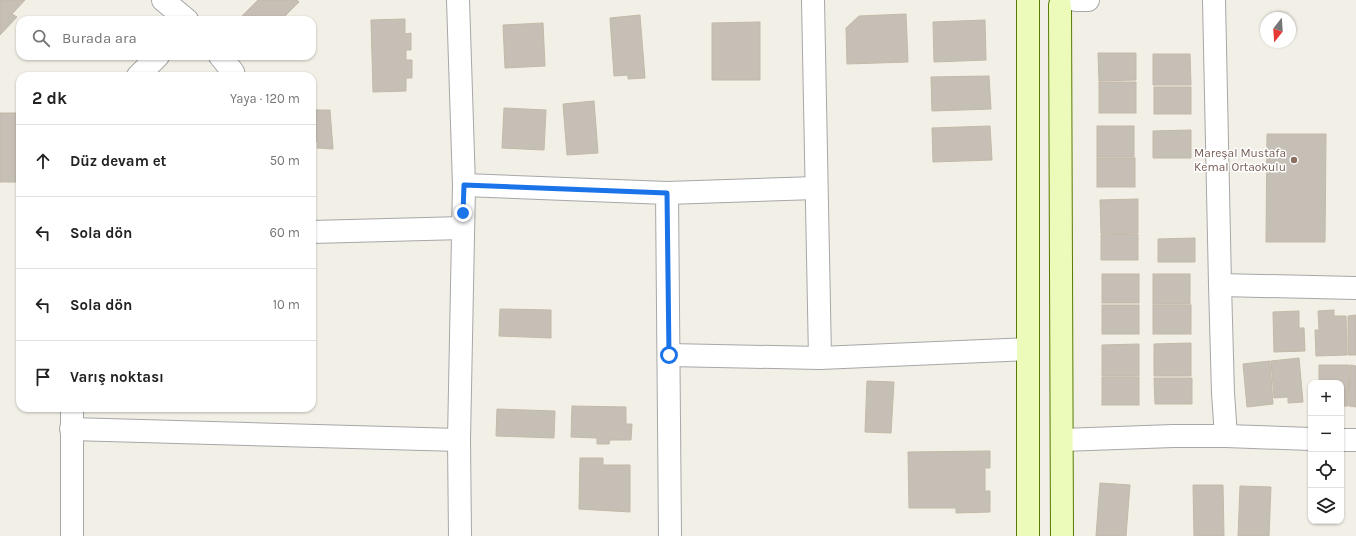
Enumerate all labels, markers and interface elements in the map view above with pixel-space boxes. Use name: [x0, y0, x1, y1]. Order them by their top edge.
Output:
north arrow: [1260, 12, 1296, 48]
search box: [16, 16, 316, 60]
icon: search: [30, 27, 52, 49]
text: Burada ara: [62, 29, 137, 47]
text: 2 dk: [32, 88, 67, 108]
text: Yaya · 120 m: [230, 91, 300, 106]
place label: Mareşal Mustafa Kemal Ortaokulu: [1194, 146, 1286, 174]
icon: ahead: [32, 150, 54, 172]
text: Düz devam et: [70, 152, 167, 170]
text: 50 m: [270, 153, 300, 168]
marker: Mareşal Mustafa Kemal Ortaokulu: [1289, 155, 1299, 165]
route end: [454, 204, 472, 222]
icon: left: [32, 222, 54, 244]
text: Sola dön: [70, 224, 132, 242]
text: 60 m: [270, 225, 300, 240]
icon: left: [32, 294, 54, 316]
text: Sola dön: [70, 296, 132, 314]
text: 10 m: [273, 297, 300, 312]
route start: [660, 346, 678, 364]
icon: arrive: [32, 366, 54, 388]
text: Varış noktası: [70, 368, 164, 386]
map controls: [1308, 380, 1344, 524]
button: +: [1308, 380, 1344, 416]
button: −: [1308, 416, 1344, 452]
button: locate: [1308, 452, 1344, 488]
button: layers: [1308, 488, 1344, 524]

